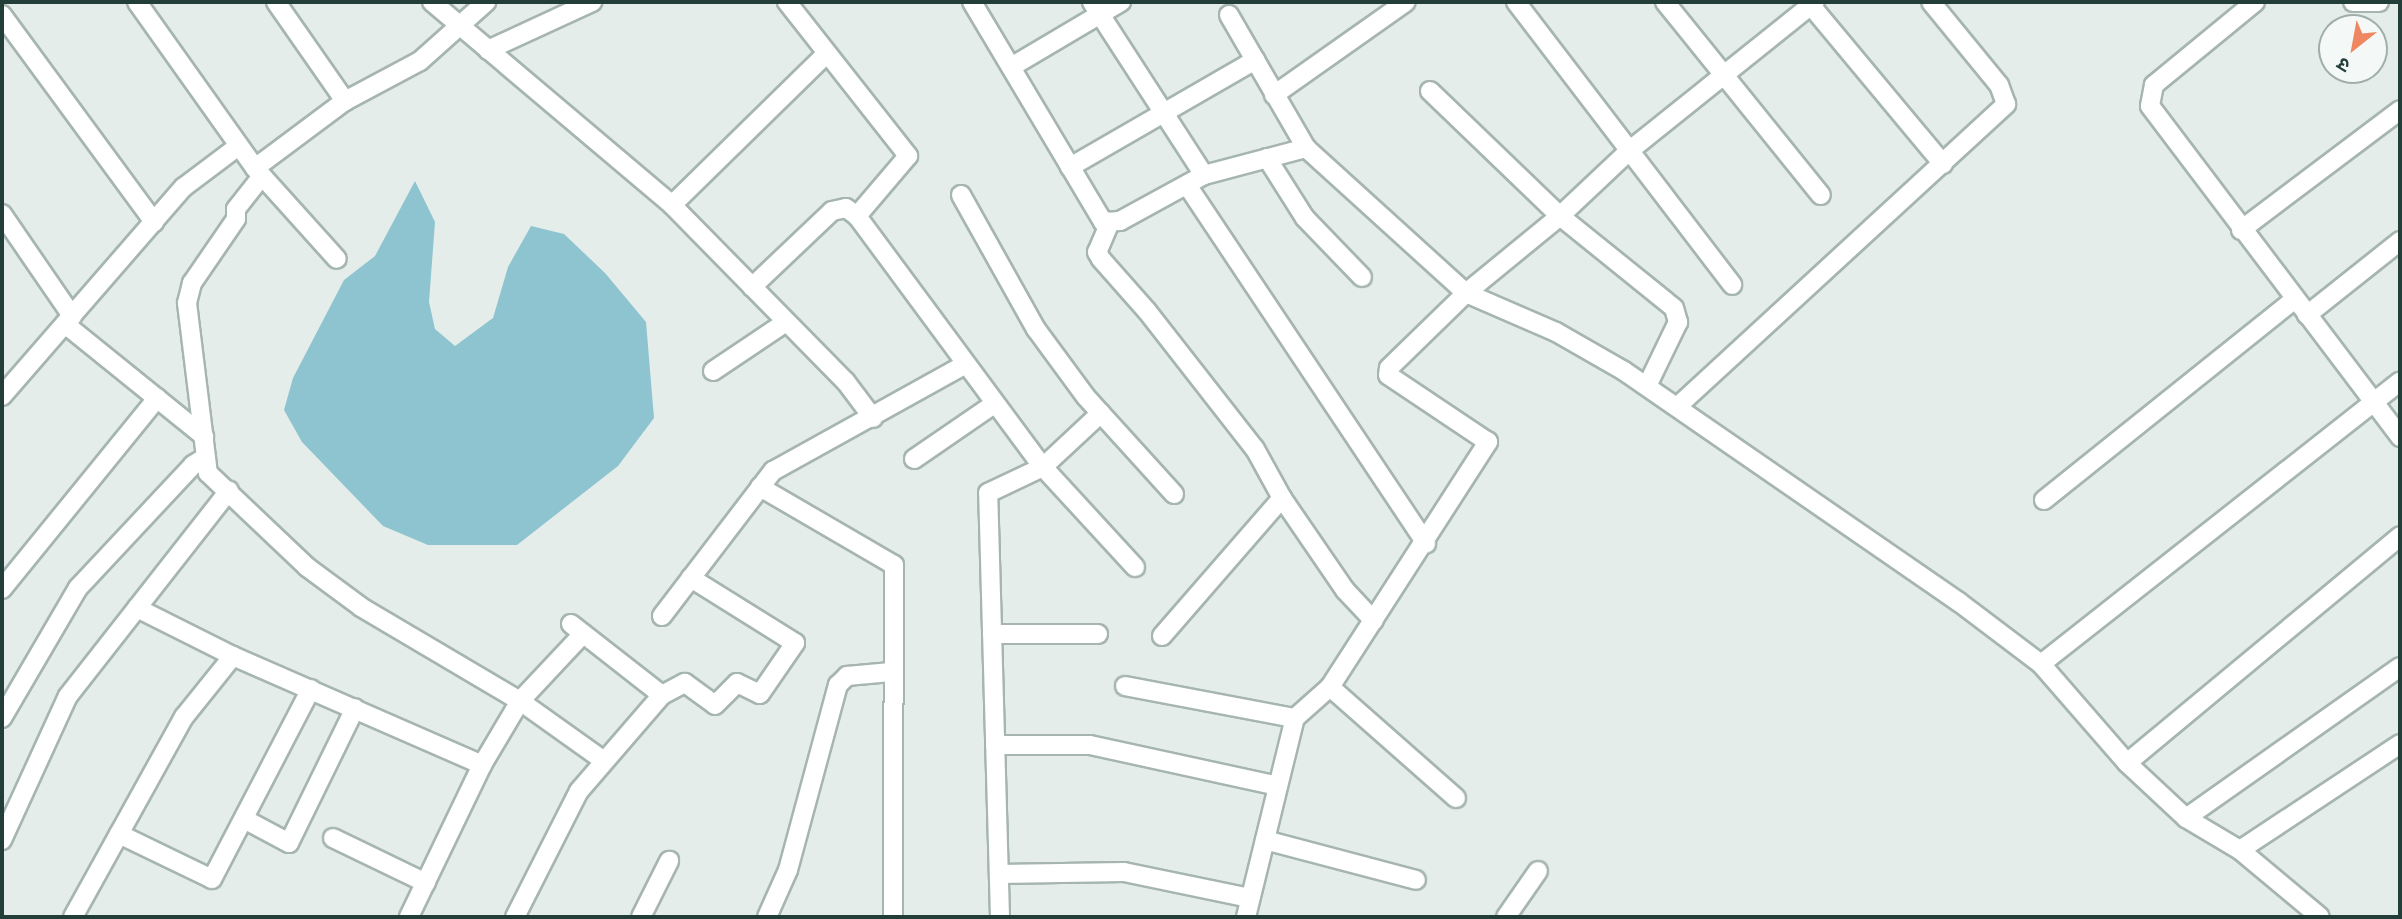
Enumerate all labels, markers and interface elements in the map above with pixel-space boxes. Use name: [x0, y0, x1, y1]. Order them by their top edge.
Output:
north arrow: [2318, 14, 2388, 84]
text: उ: [2332, 51, 2355, 79]

